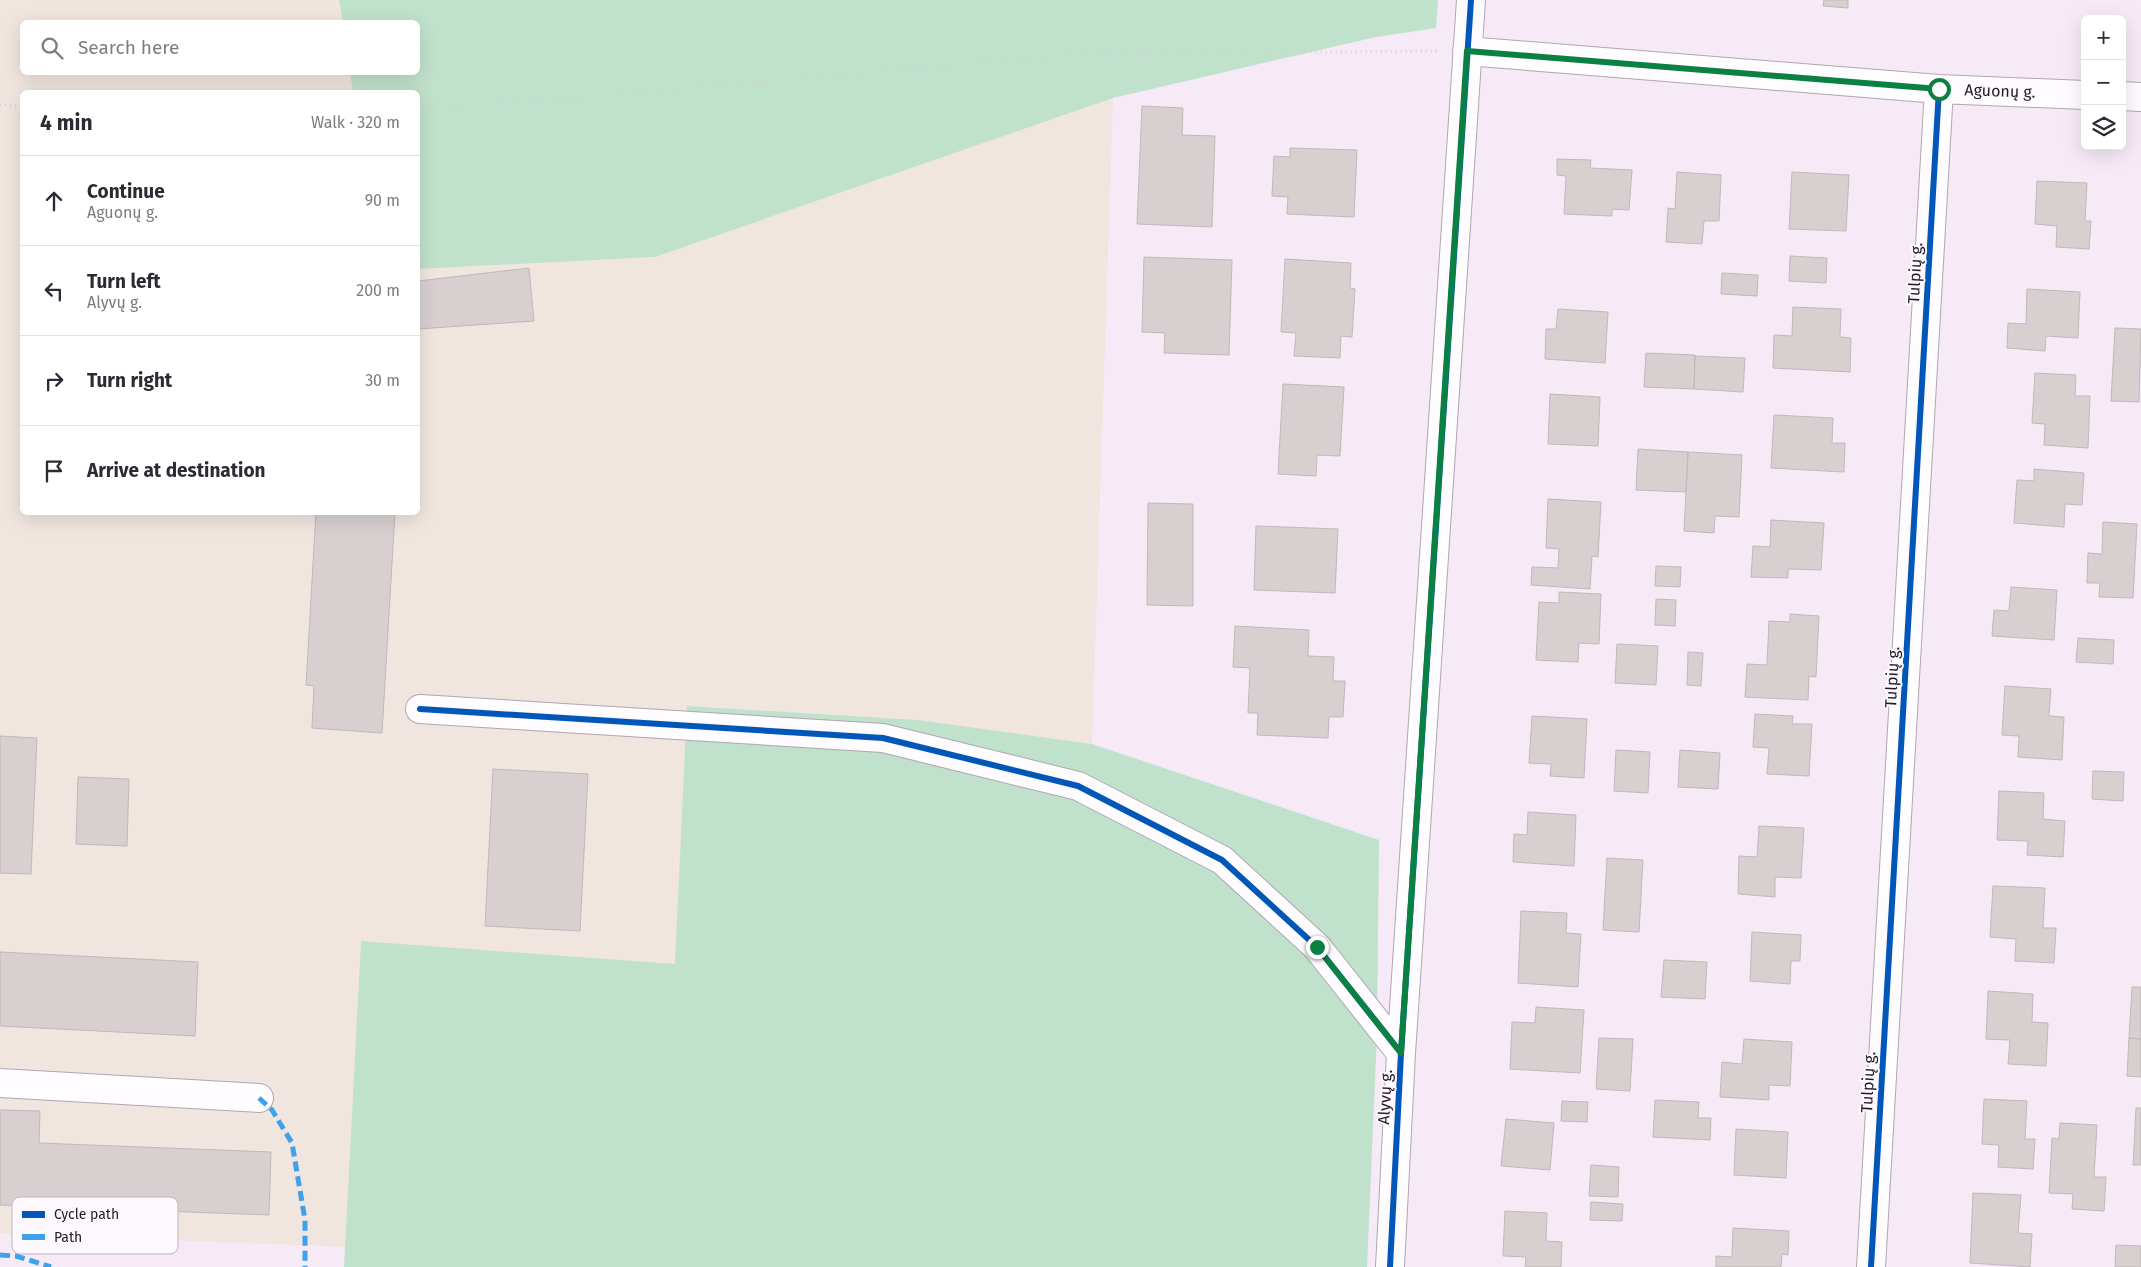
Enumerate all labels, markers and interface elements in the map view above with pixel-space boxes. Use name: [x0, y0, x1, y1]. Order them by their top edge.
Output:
map controls: [2081, 15, 2126, 150]
button: +: [2081, 15, 2126, 60]
search box: [20, 20, 420, 75]
icon: search: [38, 34, 66, 62]
text: Search here: [78, 36, 179, 59]
button: −: [2081, 60, 2126, 105]
route start: [1928, 78, 1951, 101]
street label: Aguonų g.: [1964, 80, 2036, 102]
button: layers: [2081, 105, 2126, 150]
text: 4 min: [40, 110, 93, 136]
text: Walk · 320 m: [311, 113, 400, 132]
text: Continue: [87, 180, 165, 203]
icon: ahead: [40, 187, 68, 215]
text: 90 m: [365, 191, 400, 210]
text: Aguonų g.: [87, 203, 158, 222]
street label: Tulpių g.: [1904, 242, 1926, 304]
text: Turn left: [87, 270, 161, 293]
icon: left: [40, 277, 68, 305]
text: 200 m: [356, 281, 400, 300]
text: Alyvų g.: [87, 293, 142, 312]
icon: right: [40, 367, 68, 395]
text: Turn right: [87, 369, 172, 392]
text: 30 m: [365, 371, 400, 390]
icon: arrive: [40, 457, 68, 485]
text: Arrive at destination: [87, 459, 266, 482]
street label: Tulpių g.: [1881, 646, 1903, 708]
route end: [1306, 936, 1329, 959]
street label: Tulpių g.: [1857, 1051, 1879, 1113]
street label: Alyvų g.: [1374, 1069, 1396, 1125]
legend: [12, 1197, 178, 1254]
text: Cycle path: [54, 1206, 119, 1223]
text: Path: [54, 1229, 82, 1246]

